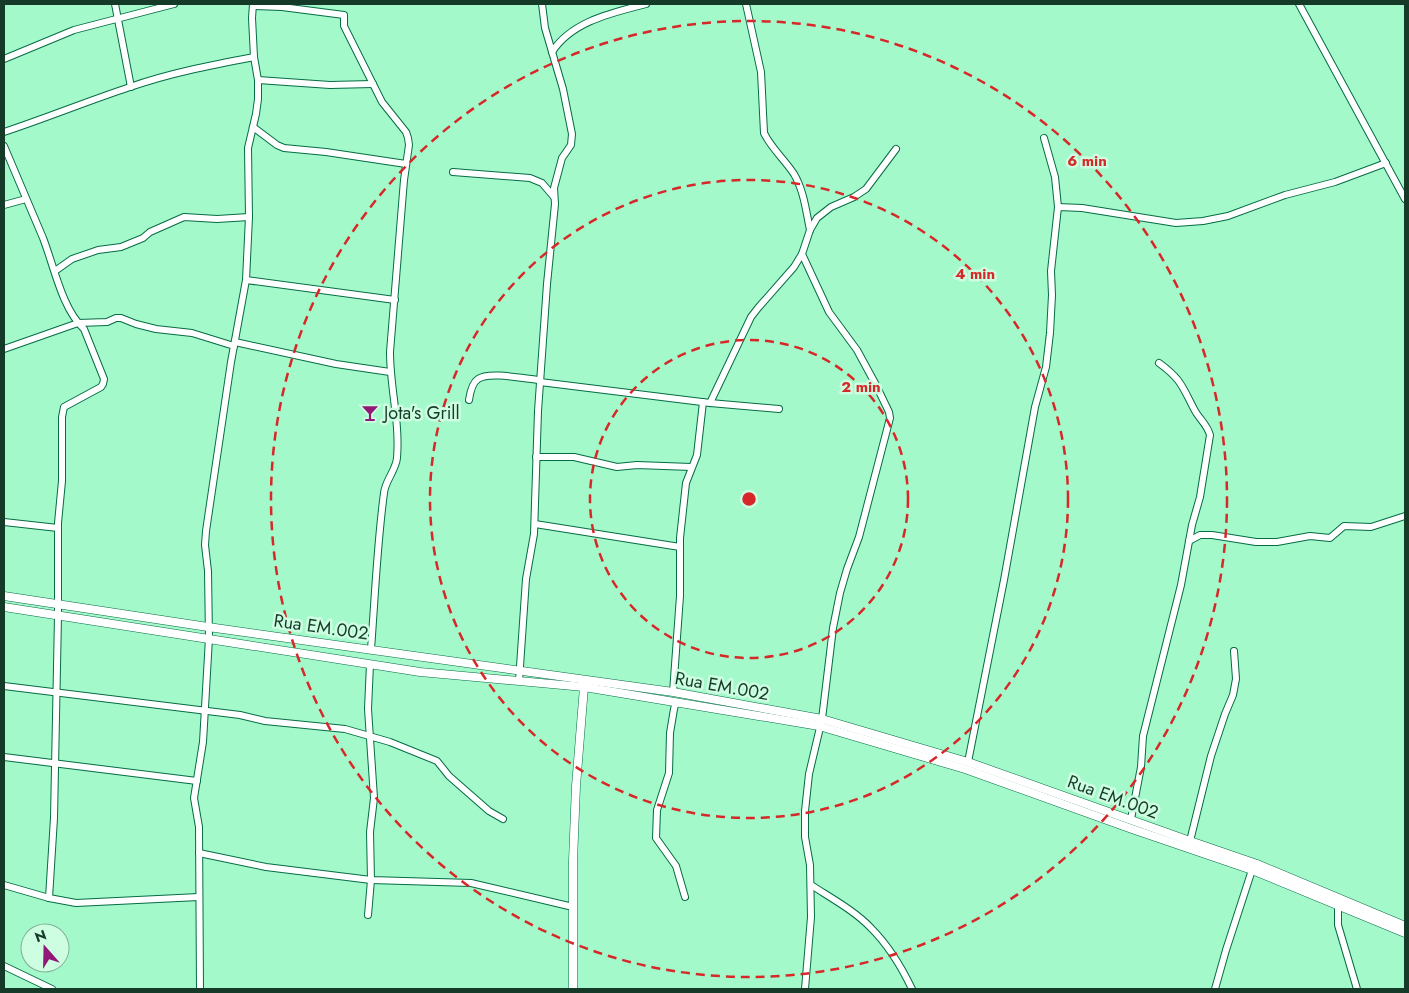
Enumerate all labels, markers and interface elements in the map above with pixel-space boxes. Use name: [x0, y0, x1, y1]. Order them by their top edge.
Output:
text: 6 min: [1067, 150, 1107, 172]
text: 4 min: [955, 263, 995, 285]
text: 2 min: [841, 376, 881, 398]
place label: Jota's Grill: [382, 400, 460, 426]
bar icon: Jota's Grill: [360, 403, 380, 423]
centre of rings: [740, 490, 758, 508]
street label: Rua EM.002: [272, 607, 370, 647]
street label: Rua EM.002: [673, 665, 771, 707]
street label: Rua EM.002: [1064, 768, 1162, 826]
north arrow: [20, 923, 70, 973]
text: N: [32, 924, 49, 947]

